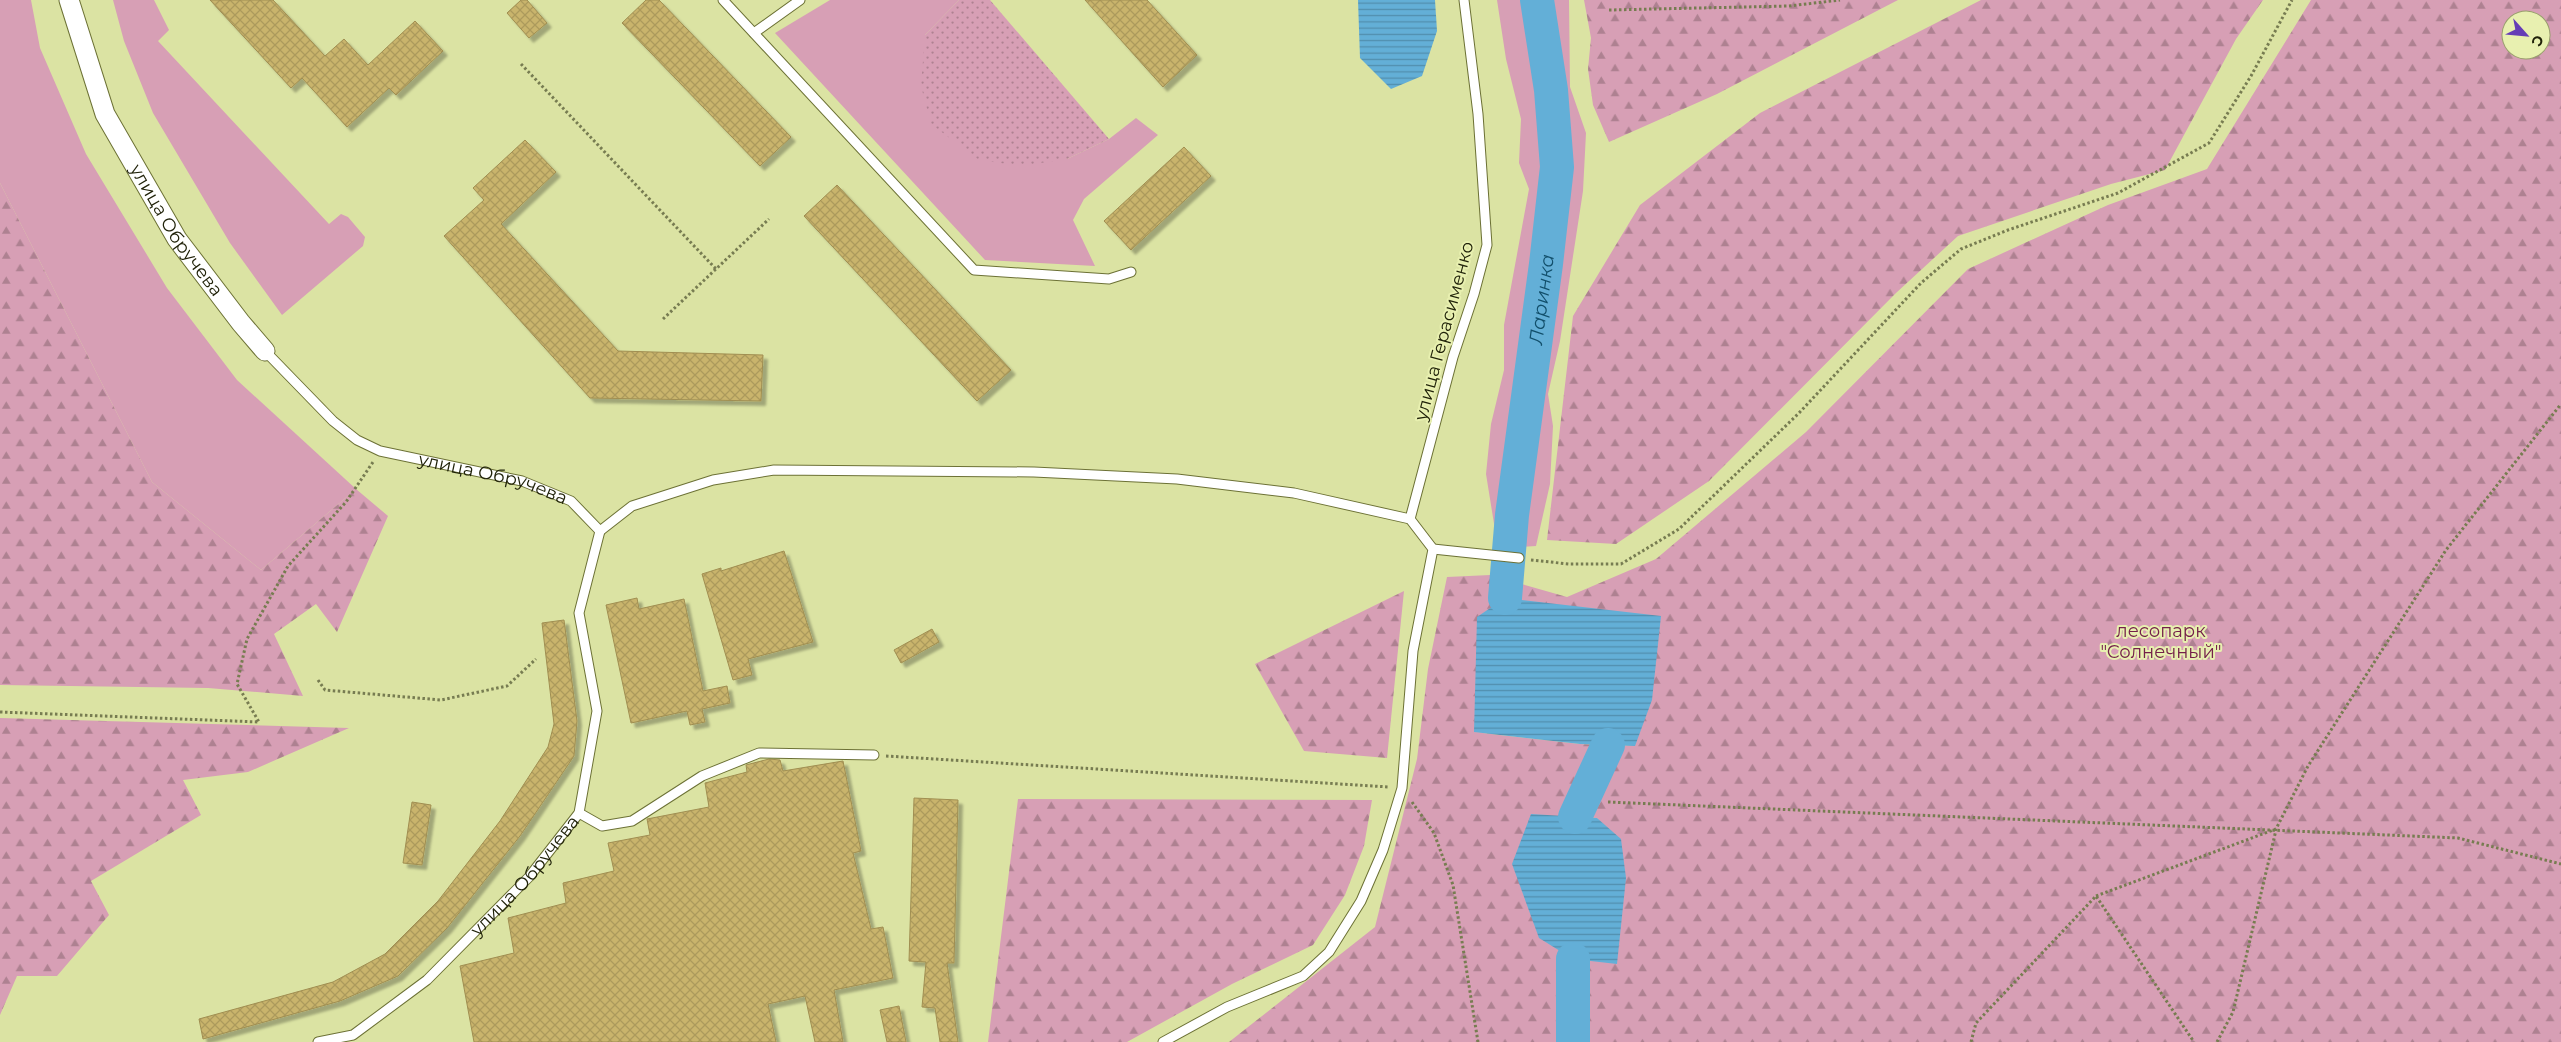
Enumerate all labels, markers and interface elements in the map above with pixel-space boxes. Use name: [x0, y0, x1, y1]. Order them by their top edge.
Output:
north arrow: [2501, 10, 2551, 60]
text: С: [2527, 32, 2548, 50]
street label: улица Обручева: [125, 159, 228, 301]
street label: улица Герасименко: [1409, 239, 1479, 424]
water label: Ларинка: [1524, 253, 1559, 347]
street label: улица Обручева: [415, 448, 571, 509]
park label: лесопарк "Солнечный": [2100, 620, 2222, 663]
street label: улица Обручева: [465, 811, 584, 941]

